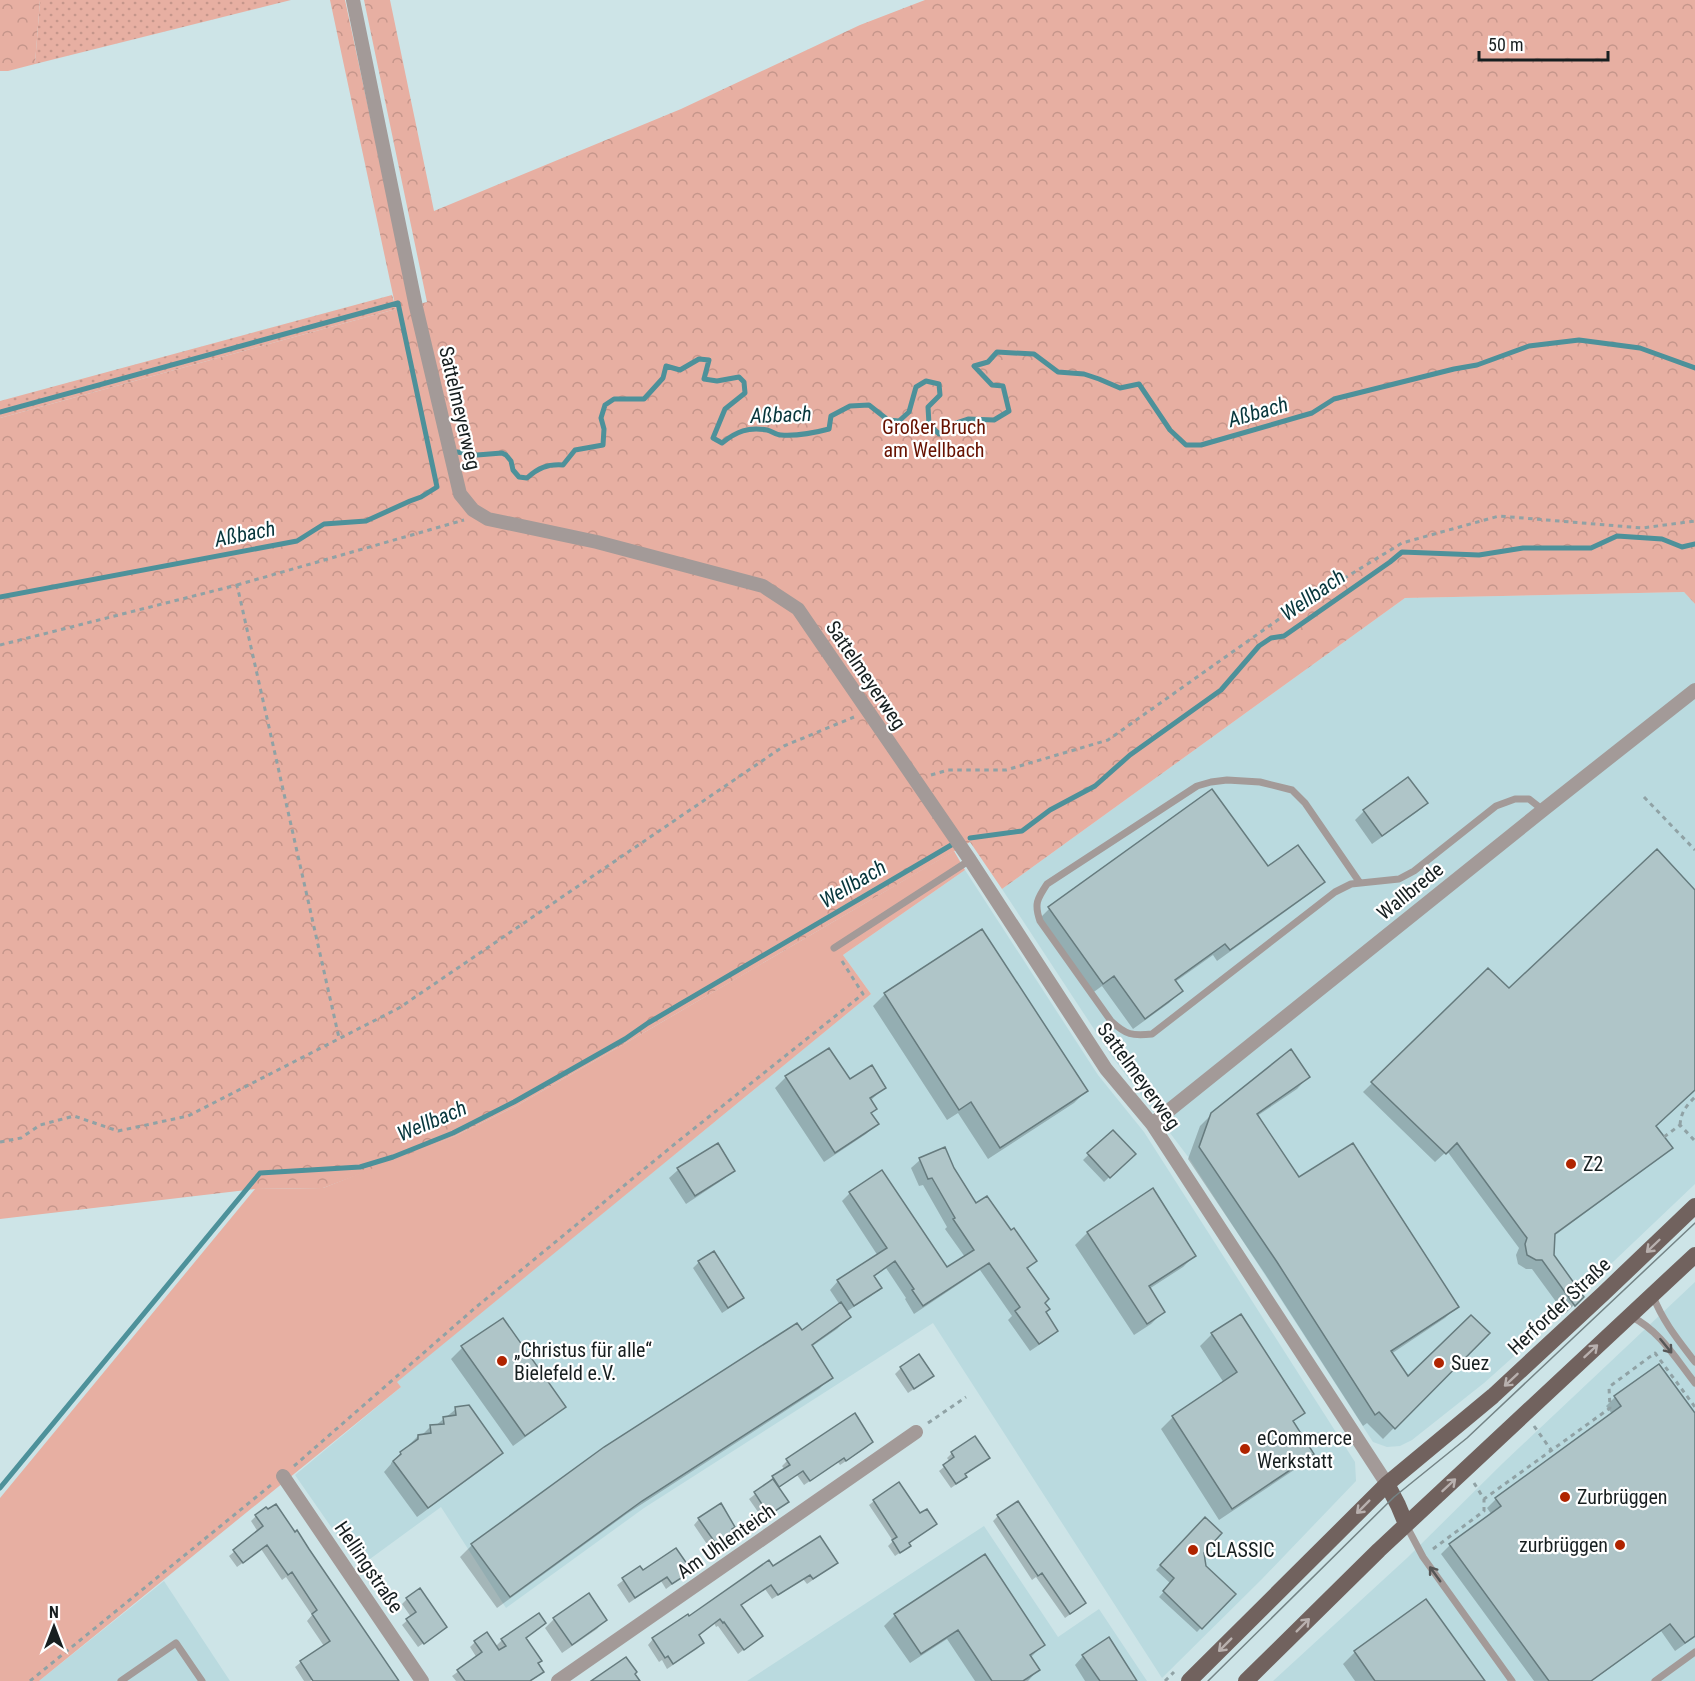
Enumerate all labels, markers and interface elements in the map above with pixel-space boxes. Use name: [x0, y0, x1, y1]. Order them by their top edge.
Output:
scale bar: [1479, 24, 1608, 62]
text: 50 m: [1488, 34, 1523, 55]
street label: Sattelmeyerweg: [434, 344, 486, 472]
water label: Aßbach: [1224, 392, 1291, 432]
water label: Aßbach: [749, 402, 812, 428]
park label: Großer Bruch am Wellbach: [882, 415, 986, 462]
water label: Aßbach: [212, 516, 277, 552]
water label: Wellbach: [1276, 564, 1350, 626]
street label: Sattelmeyerweg: [821, 616, 911, 734]
water label: Wellbach: [815, 855, 891, 913]
street label: Wallbrede: [1372, 857, 1448, 925]
street label: Sattelmeyerweg: [1092, 1018, 1186, 1134]
water label: Wellbach: [394, 1096, 470, 1146]
place label: Z2: [1583, 1152, 1603, 1176]
marker: Z2: [1564, 1157, 1578, 1171]
one-way arrow: [1645, 1239, 1660, 1253]
street label: Herforder Straße: [1503, 1252, 1615, 1360]
one-way arrow: [1659, 1337, 1672, 1353]
place label: „Christus für alle“ Bielefeld e.V.: [514, 1338, 652, 1385]
one-way arrow: [1584, 1344, 1599, 1359]
place label: Suez: [1451, 1351, 1489, 1375]
marker: „Christus für alle“ Bielefeld e.V.: [495, 1354, 509, 1368]
marker: Suez: [1432, 1356, 1446, 1370]
one-way arrow: [1503, 1373, 1518, 1387]
place label: eCommerce Werkstatt: [1257, 1426, 1352, 1473]
marker: eCommerce Werkstatt: [1238, 1442, 1252, 1456]
one-way arrow: [1441, 1478, 1456, 1492]
place label: Zurbrüggen: [1577, 1485, 1667, 1509]
marker: Zurbrüggen: [1558, 1490, 1572, 1504]
street label: Am Uhlenteich: [672, 1498, 780, 1584]
one-way arrow: [1356, 1500, 1371, 1515]
street label: Hellingstraße: [330, 1517, 408, 1617]
place label: zurbrüggen: [1519, 1533, 1608, 1557]
place label: CLASSIC: [1205, 1538, 1275, 1562]
marker: zurbrüggen: [1613, 1538, 1627, 1552]
marker: CLASSIC: [1186, 1543, 1200, 1557]
one-way arrow: [1429, 1567, 1441, 1583]
north arrow: [24, 1597, 84, 1657]
text: N: [49, 1603, 59, 1622]
one-way arrow: [1295, 1618, 1310, 1632]
one-way arrow: [1218, 1638, 1233, 1652]

